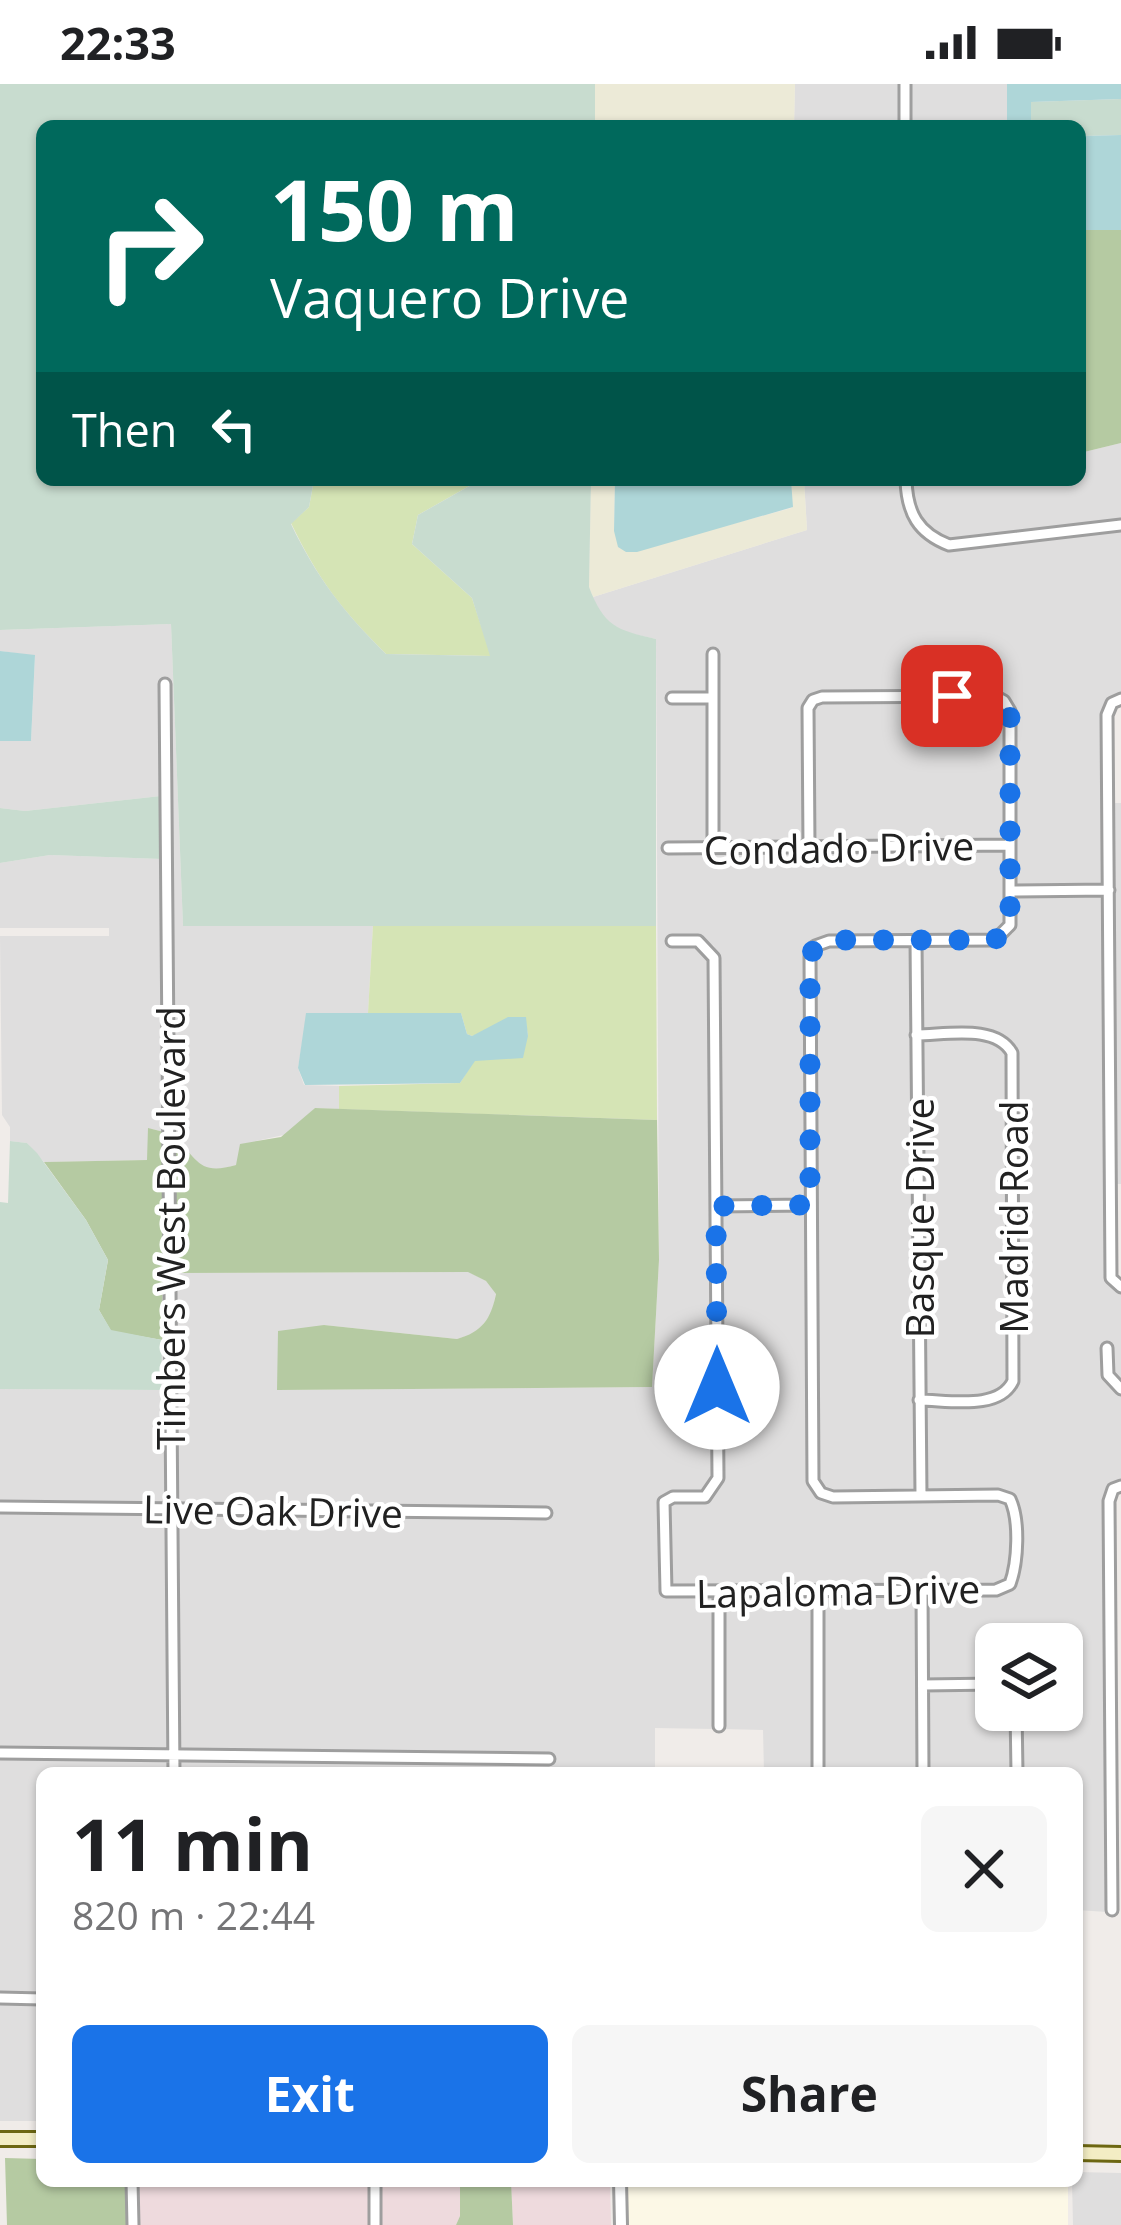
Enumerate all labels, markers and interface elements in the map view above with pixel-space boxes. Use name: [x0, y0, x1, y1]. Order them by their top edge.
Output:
text: 22:33: [60, 12, 176, 73]
text: 150 m: [270, 151, 518, 266]
icon: right: [72, 168, 228, 324]
text: Vaquero Drive: [270, 260, 629, 334]
icon: left: [201, 396, 267, 462]
text: Then: [72, 399, 177, 460]
pin: [901, 645, 1003, 747]
icon: arrive: [919, 663, 985, 729]
street label: Condado Drive: [703, 818, 975, 876]
street label: Timbers West Boulevard: [143, 1006, 196, 1450]
street label: Basque Drive: [892, 1098, 945, 1338]
street label: Madrid Road: [986, 1100, 1039, 1334]
position arrow: [654, 1324, 780, 1450]
street label: Live Oak Drive: [143, 1481, 403, 1539]
street label: Lapaloma Drive: [695, 1561, 981, 1619]
map controls: [975, 1623, 1083, 1731]
button: layers: [975, 1623, 1083, 1731]
text: 11 min: [72, 1794, 313, 1892]
button: close: [921, 1806, 1047, 1932]
text: 820 m · 22:44: [72, 1888, 315, 1941]
button: Exit: [72, 2025, 548, 2163]
button: Share: [572, 2025, 1047, 2163]

